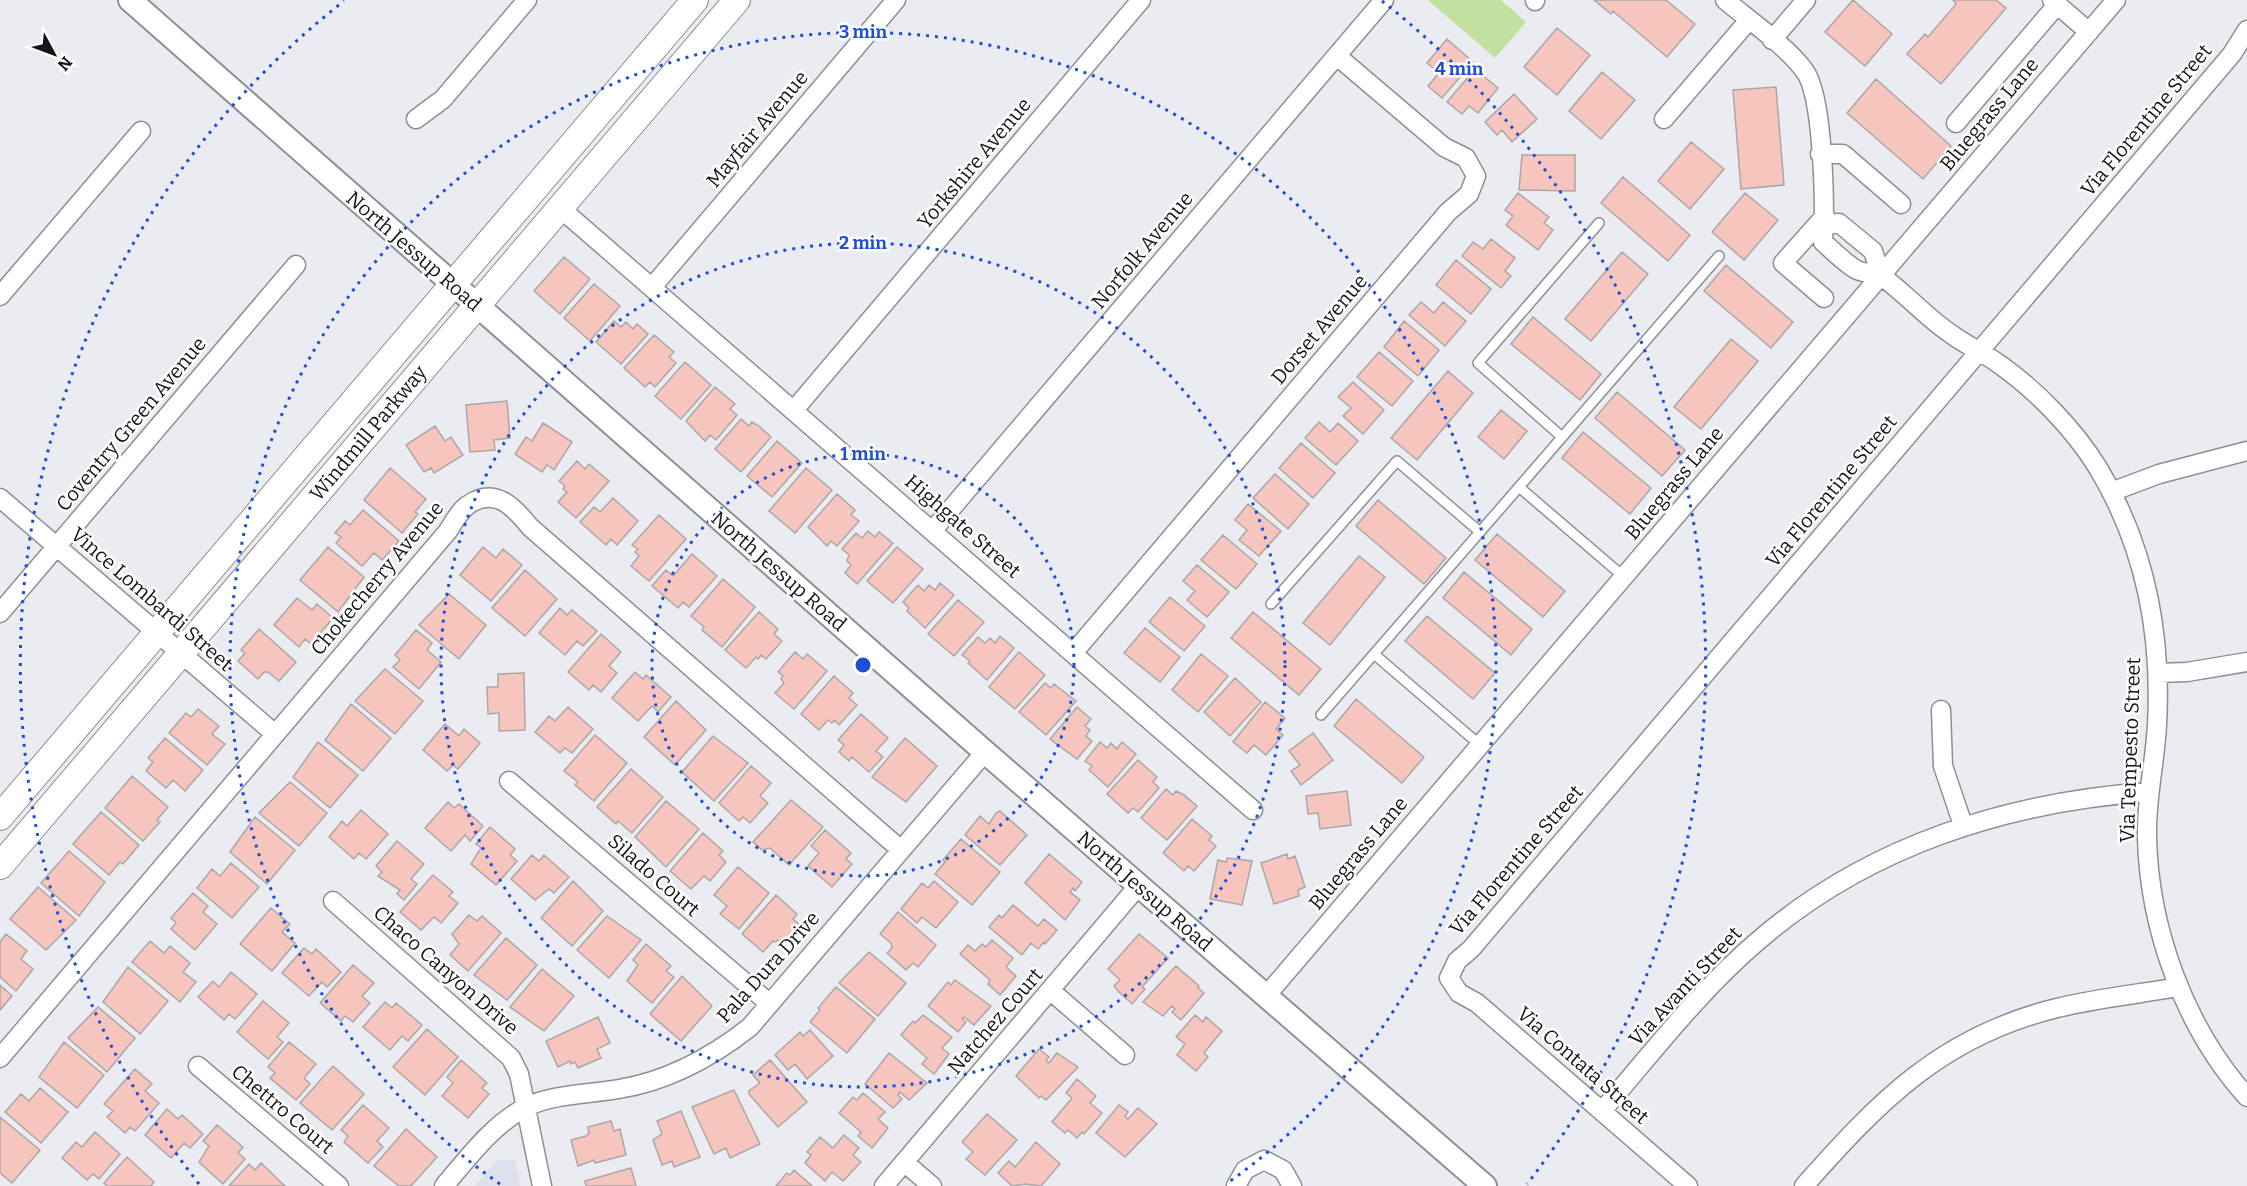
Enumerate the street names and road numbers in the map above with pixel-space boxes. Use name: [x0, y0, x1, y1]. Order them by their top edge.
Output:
street label: Via Florentine Street: [2075, 39, 2217, 201]
street label: Bluegrass Lane: [1935, 53, 2043, 175]
street label: Mayfair Avenue: [701, 66, 813, 192]
street label: Yorkshire Avenue: [912, 93, 1036, 233]
street label: North Jessup Road: [342, 186, 487, 316]
street label: Norfolk Avenue: [1086, 187, 1198, 313]
street label: Dorset Avenue: [1266, 269, 1372, 389]
street label: Coventry Green Avenue: [51, 332, 211, 516]
street label: Windmill Parkway: [304, 360, 432, 505]
street label: Via Florentine Street: [1760, 410, 1902, 572]
street label: Bluegrass Lane: [1620, 422, 1728, 544]
street label: Highgate Street: [900, 469, 1026, 583]
street label: Chokecherry Avenue: [306, 496, 448, 660]
street label: North Jessup Road: [707, 506, 852, 636]
street label: Vince Lombardi Street: [66, 522, 238, 676]
street label: Via Tempesto Street: [2115, 657, 2145, 843]
street label: Via Florentine Street: [1444, 780, 1588, 940]
street label: Bluegrass Lane: [1304, 792, 1412, 914]
street label: North Jessup Road: [1073, 826, 1218, 956]
street label: Silado Court: [603, 829, 705, 921]
street label: Chaco Canyon Drive: [369, 901, 523, 1039]
street label: Pala Dura Drive: [712, 906, 824, 1028]
street label: Via Avanti Street: [1624, 921, 1746, 1051]
street label: Natchez Court: [942, 963, 1048, 1079]
street label: Via Contata Street: [1512, 1001, 1654, 1129]
street label: Chettro Court: [227, 1059, 339, 1159]

